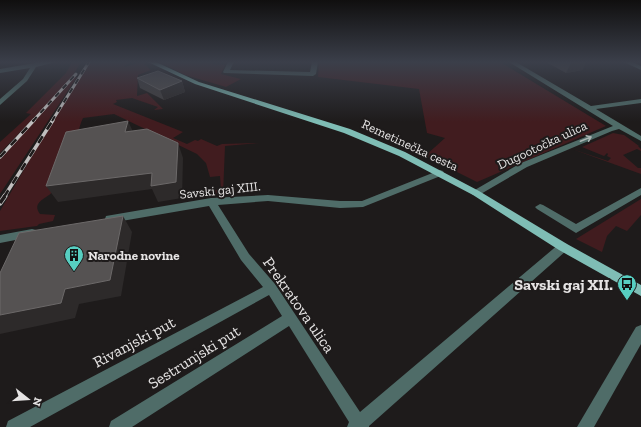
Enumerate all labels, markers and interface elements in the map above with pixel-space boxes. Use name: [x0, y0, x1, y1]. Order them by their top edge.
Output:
street label: Remetinečka cesta: [360, 116, 461, 174]
street label: Dugootočka ulica: [495, 117, 590, 172]
one-way arrow: [580, 134, 592, 142]
street label: Savski gaj XIII.: [179, 178, 261, 203]
building icon: Narodne novine: [63, 244, 85, 272]
place label: Narodne novine: [88, 248, 180, 263]
street label: Prekratova ulica: [259, 254, 339, 357]
bus stop icon: Savski gaj XII.: [616, 273, 638, 301]
place label: Savski gaj XII.: [514, 275, 613, 294]
street label: Rivanjski put: [90, 312, 178, 372]
street label: Sestrunjski put: [144, 321, 244, 393]
north arrow: [8, 379, 48, 419]
text: N: [29, 396, 45, 408]

